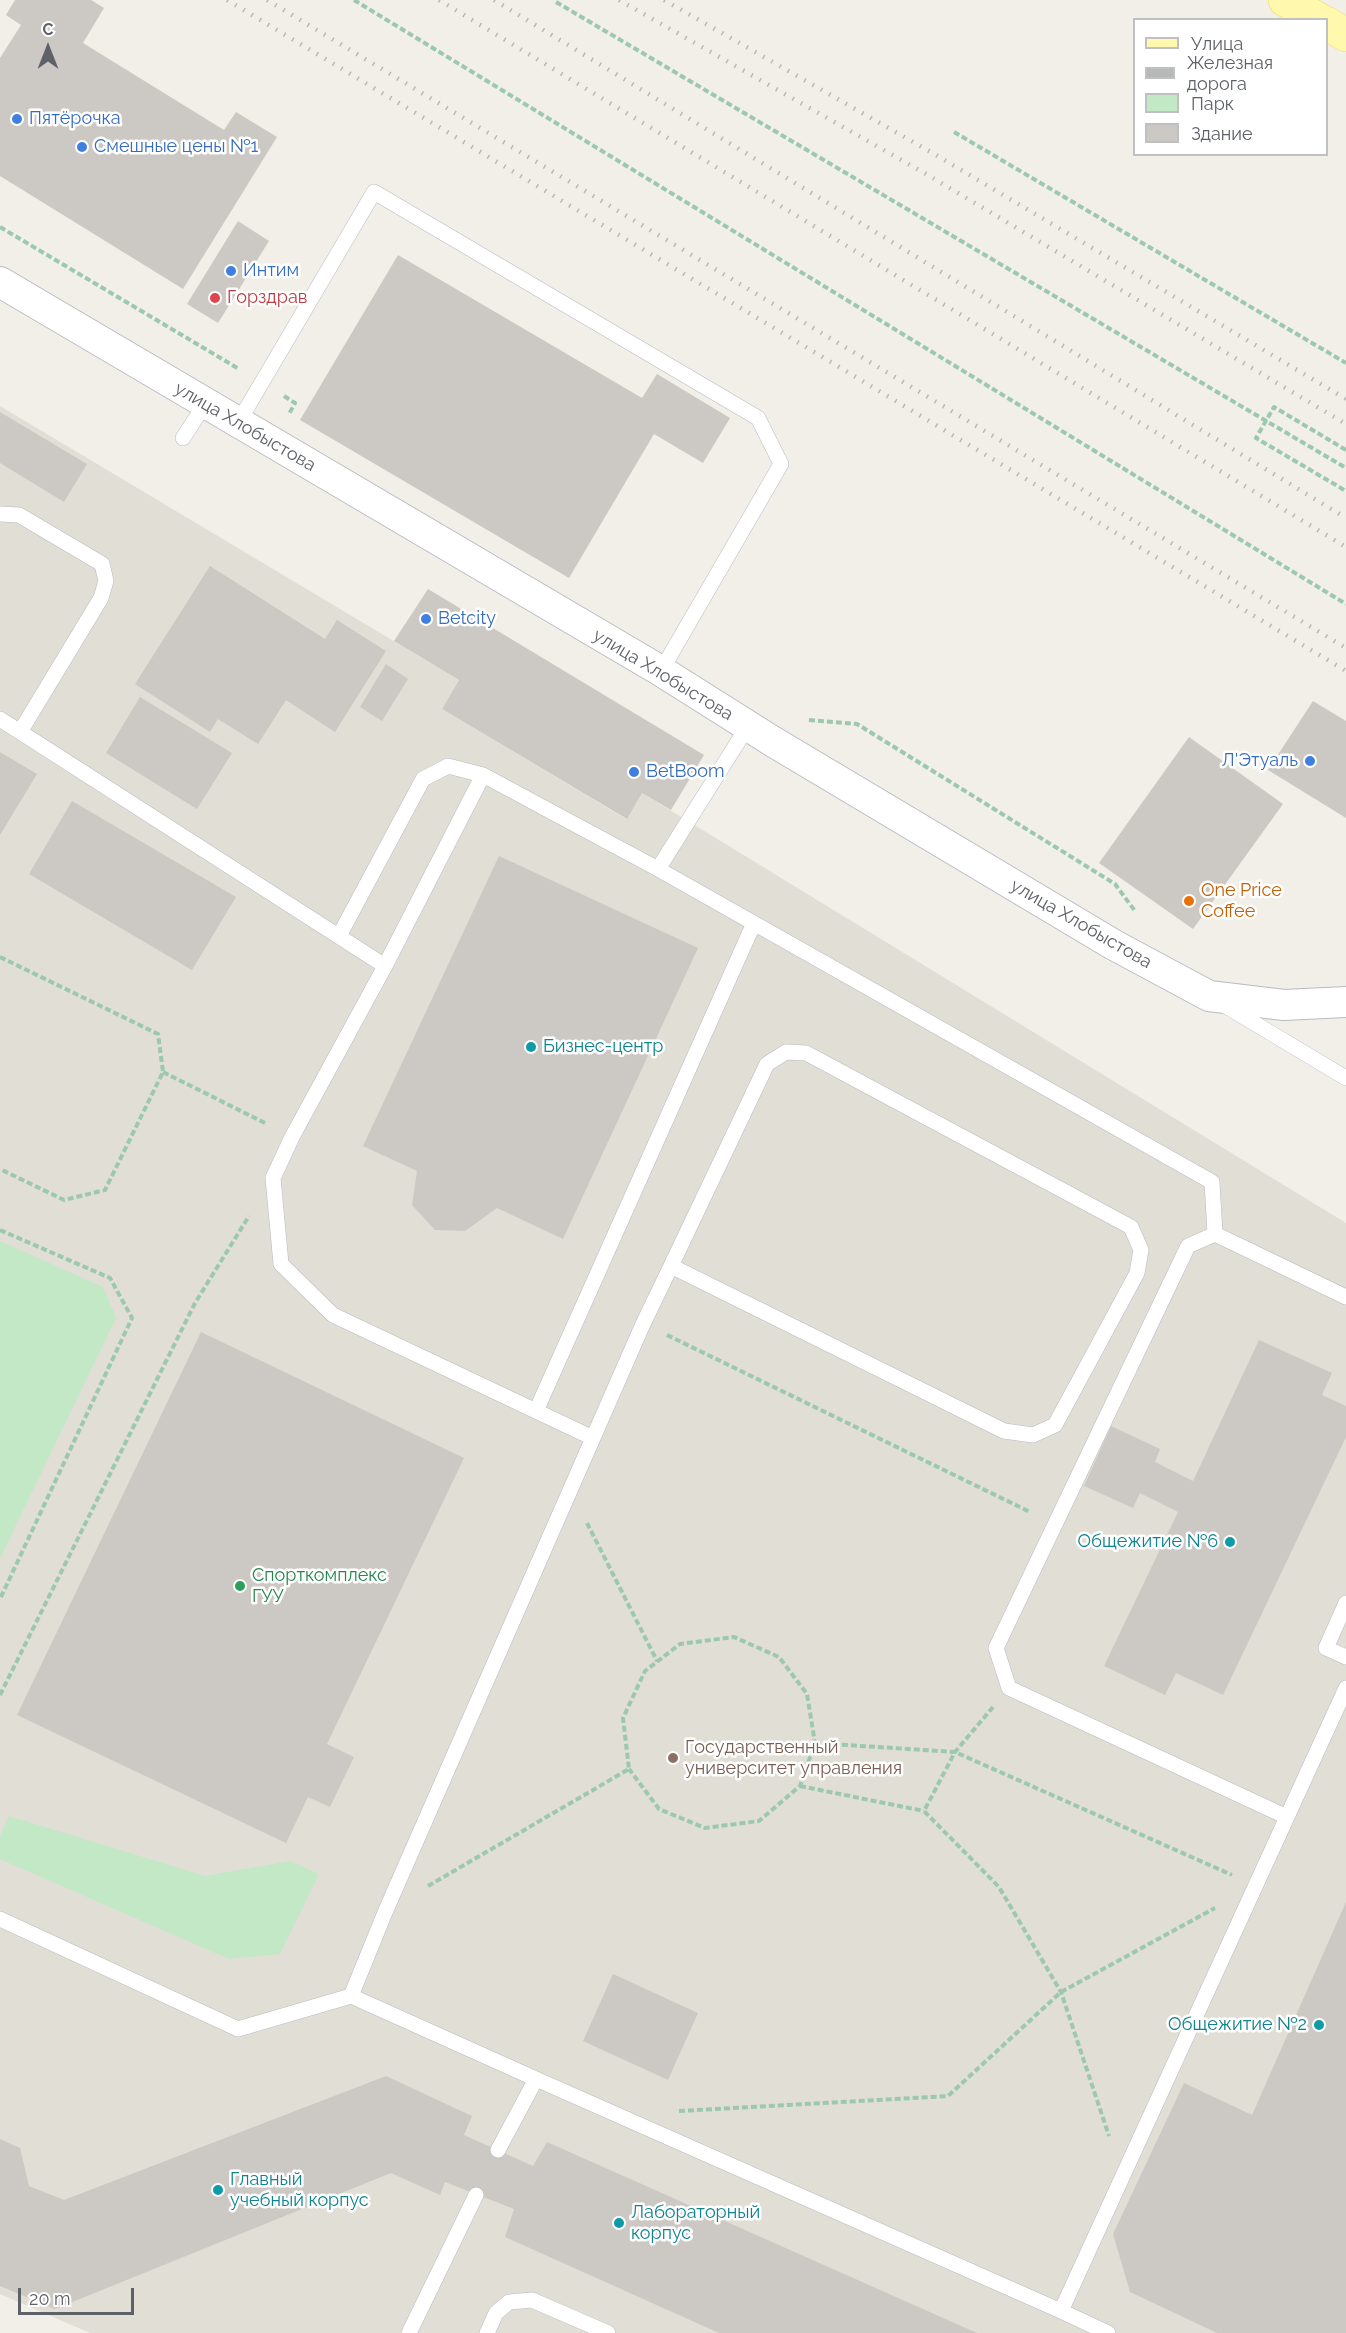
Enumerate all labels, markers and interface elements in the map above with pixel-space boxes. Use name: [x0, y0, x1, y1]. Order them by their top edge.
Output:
north arrow: [18, 18, 78, 78]
legend: [1133, 18, 1328, 156]
text: С: [43, 20, 53, 39]
text: Улица: [1191, 33, 1243, 54]
text: Железная дорога: [1187, 52, 1273, 94]
text: Парк: [1191, 93, 1234, 114]
place label: Пятёрочка: [29, 108, 121, 130]
marker: Пятёрочка: [10, 112, 24, 126]
text: Здание: [1191, 123, 1253, 144]
place label: Смешные цены №1: [94, 136, 258, 158]
marker: Смешные цены №1: [75, 140, 89, 154]
place label: Интим: [243, 260, 299, 282]
marker: Интим: [224, 264, 238, 278]
place label: Горздрав: [227, 287, 307, 309]
marker: Горздрав: [208, 291, 222, 305]
street label: улица Хлобыстова: [170, 378, 320, 476]
place label: Betcity: [438, 608, 496, 630]
marker: Betcity: [419, 612, 433, 626]
street label: улица Хлобыстова: [589, 625, 737, 725]
place label: Л'Этуаль: [1222, 750, 1298, 772]
marker: Л'Этуаль: [1303, 754, 1317, 768]
place label: BetBoom: [646, 761, 724, 783]
marker: BetBoom: [627, 765, 641, 779]
street label: улица Хлобыстова: [1006, 875, 1156, 973]
place label: One Price Coffee: [1201, 880, 1282, 922]
marker: One Price Coffee: [1182, 894, 1196, 908]
place label: Бизнес-центр: [543, 1036, 663, 1058]
marker: Бизнес-центр: [524, 1040, 538, 1054]
place label: Общежитие №6: [1077, 1531, 1218, 1553]
marker: Общежитие №6: [1223, 1535, 1237, 1549]
place label: Спорткомплекс ГУУ: [252, 1565, 387, 1608]
marker: Спорткомплекс ГУУ: [233, 1579, 247, 1593]
place label: Государственный университет управления: [685, 1737, 902, 1780]
marker: Государственный университет управления: [666, 1751, 680, 1765]
place label: Общежитие №2: [1168, 2014, 1307, 2036]
marker: Общежитие №2: [1312, 2018, 1326, 2032]
place label: Главный учебный корпус: [230, 2169, 369, 2212]
marker: Главный учебный корпус: [211, 2183, 225, 2197]
place label: Лабораторный корпус: [631, 2202, 760, 2244]
marker: Лабораторный корпус: [612, 2216, 626, 2230]
scale bar: [21, 2276, 136, 2314]
text: 20 m: [29, 2288, 71, 2309]

